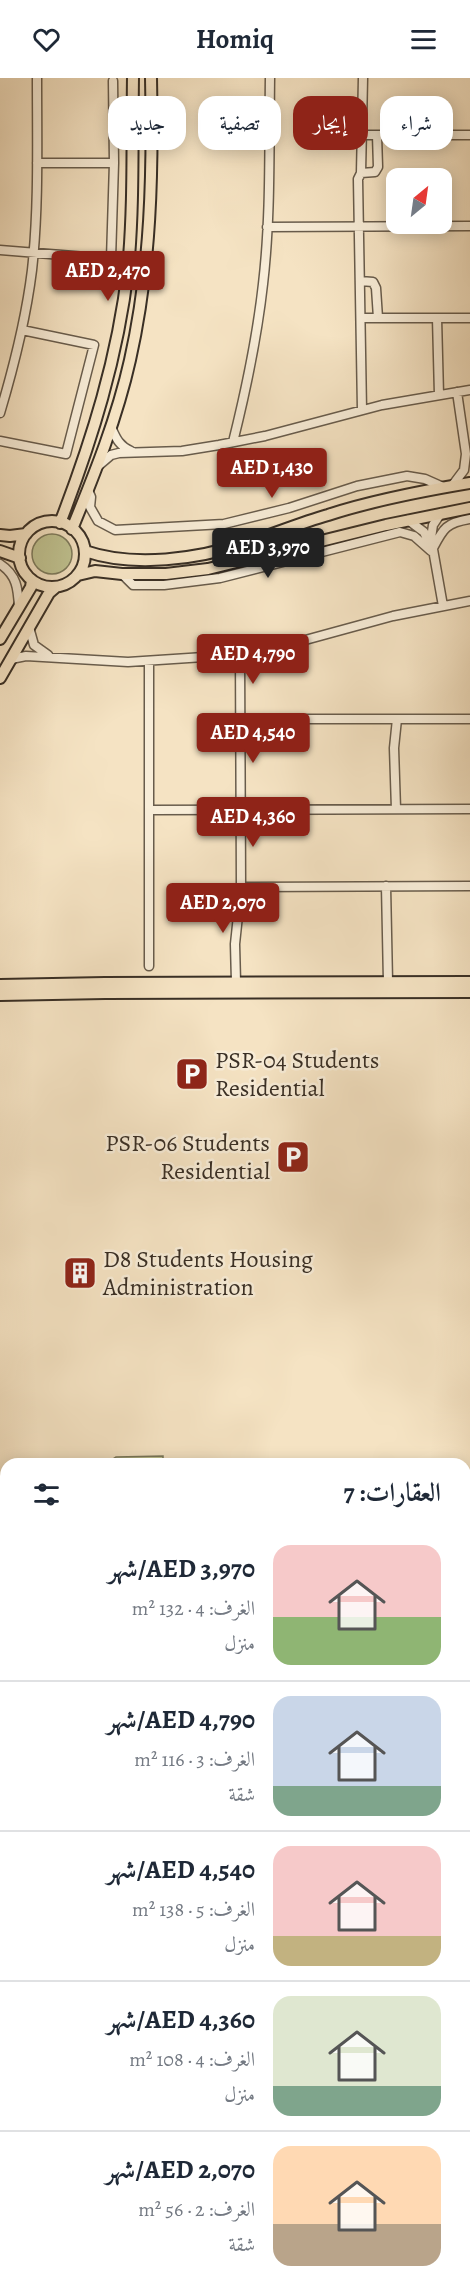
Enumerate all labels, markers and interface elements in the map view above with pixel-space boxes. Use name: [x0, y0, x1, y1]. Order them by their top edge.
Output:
text: Homiq: [196, 21, 274, 57]
icon: heart: [30, 23, 63, 56]
icon: menu: [407, 23, 440, 56]
chip: جديد: [108, 96, 186, 150]
chip: تصفية: [198, 96, 281, 150]
chip: إيجار: [293, 96, 368, 150]
chip: شراء: [380, 96, 453, 150]
north arrow: [386, 168, 452, 234]
map controls: [386, 168, 452, 234]
pin: AED 2,470: [39, 251, 177, 302]
text: AED 2,470: [66, 257, 150, 284]
pin: AED 1,430: [203, 448, 341, 499]
text: AED 1,430: [231, 454, 313, 481]
pin: AED 3,970: [199, 528, 337, 579]
text: AED 3,970: [226, 534, 310, 561]
pin: AED 4,790: [184, 634, 322, 685]
text: AED 4,790: [211, 640, 295, 667]
pin: AED 4,540: [184, 713, 322, 764]
text: AED 4,540: [211, 719, 295, 746]
pin: AED 4,360: [184, 797, 322, 848]
text: AED 4,360: [211, 803, 295, 830]
pin: AED 2,070: [154, 883, 292, 934]
text: AED 2,070: [180, 889, 266, 916]
place label: PSR-04 Students Residential: [215, 1044, 379, 1104]
parking icon: PSR-04 Students Residential: [174, 1056, 210, 1092]
place label: PSR-06 Students Residential: [105, 1127, 270, 1187]
parking icon: PSR-06 Students Residential: [275, 1139, 311, 1175]
place label: D8 Students Housing Administration: [102, 1243, 313, 1303]
building icon: D8 Students Housing Administration: [62, 1255, 98, 1291]
text: العقارات: 7: [344, 1475, 441, 1510]
icon: filters: [30, 1478, 63, 1511]
text: AED 3,970/شهر: [108, 1551, 255, 1586]
icon: home: [321, 1569, 393, 1641]
text: الغرف: 4 · 132 m²: [132, 1595, 255, 1622]
text: منزل: [224, 1630, 255, 1657]
text: AED 4,790/شهر: [107, 1702, 255, 1737]
icon: home: [321, 1720, 393, 1792]
text: الغرف: 3 · 116 m²: [134, 1746, 255, 1773]
text: شقة: [229, 1781, 255, 1808]
text: AED 4,540/شهر: [107, 1852, 255, 1887]
icon: home: [321, 1870, 393, 1942]
text: الغرف: 5 · 138 m²: [132, 1896, 255, 1923]
text: منزل: [224, 1931, 255, 1958]
text: AED 4,360/شهر: [107, 2002, 255, 2037]
icon: home: [321, 2020, 393, 2092]
text: الغرف: 4 · 108 m²: [129, 2046, 255, 2073]
text: منزل: [224, 2081, 255, 2108]
text: AED 2,070/شهر: [105, 2152, 255, 2187]
icon: home: [321, 2170, 393, 2242]
text: الغرف: 2 · 56 m²: [138, 2196, 255, 2223]
text: شقة: [229, 2231, 255, 2258]

